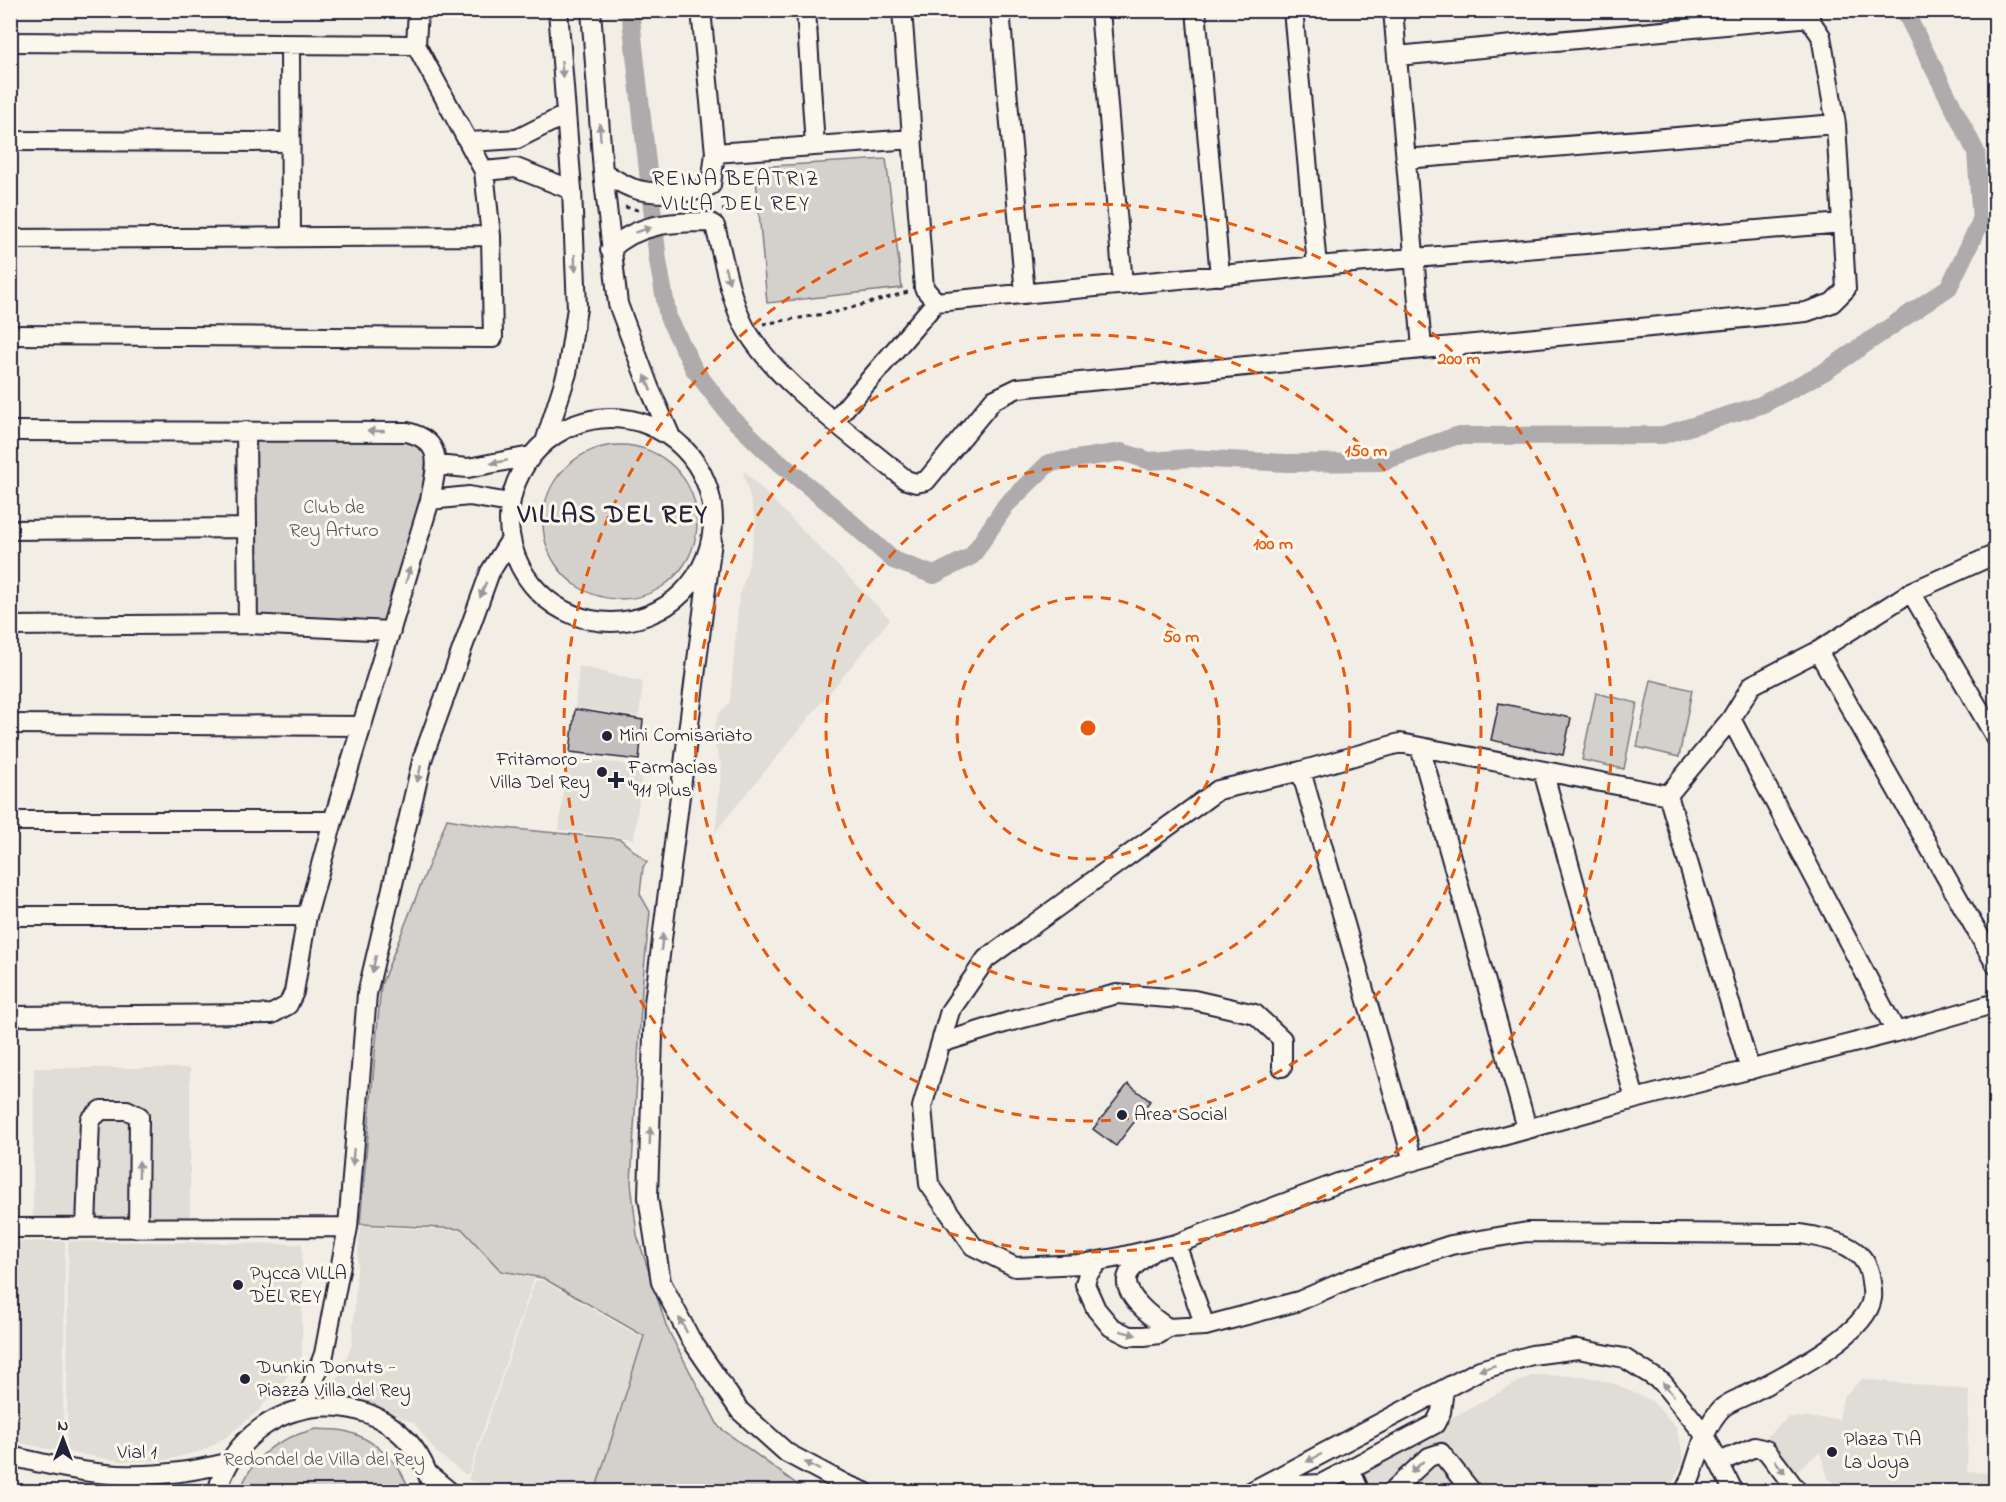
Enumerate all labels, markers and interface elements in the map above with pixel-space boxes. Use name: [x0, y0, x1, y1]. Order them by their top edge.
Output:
one-way arrow: [558, 59, 567, 78]
one-way arrow: [595, 122, 605, 141]
district label: REINA BEATRIZ VILLA DEL REY: [652, 164, 820, 221]
one-way arrow: [634, 224, 652, 234]
one-way arrow: [571, 254, 580, 273]
one-way arrow: [723, 266, 733, 284]
text: 200 m: [1437, 347, 1481, 373]
one-way arrow: [643, 374, 653, 392]
one-way arrow: [367, 426, 386, 436]
text: 150 m: [1345, 439, 1387, 465]
one-way arrow: [490, 458, 509, 467]
park label: Club de Rey Arturo: [289, 494, 379, 546]
district label: VILLAS DEL REY: [517, 497, 708, 535]
text: 100 m: [1253, 532, 1293, 558]
one-way arrow: [404, 566, 413, 584]
one-way arrow: [478, 581, 487, 599]
text: 50 m: [1163, 625, 1199, 651]
centre of rings: [1078, 718, 1098, 738]
place label: Mini Comisariato: [619, 722, 752, 751]
marker: Mini Comisariato: [600, 729, 614, 743]
place label: Fritamoro - Villa Del Rey: [489, 746, 590, 798]
place label: Farmacias "911 Plus: [627, 754, 718, 806]
one-way arrow: [413, 765, 423, 783]
marker: Fritamoro - Villa Del Rey: [595, 765, 609, 779]
marker: Farmacias "911 Plus: [609, 773, 623, 787]
one-way arrow: [657, 932, 666, 951]
one-way arrow: [368, 955, 378, 973]
place label: Area Social: [1134, 1101, 1227, 1130]
marker: Area Social: [1115, 1108, 1129, 1122]
one-way arrow: [645, 1127, 655, 1146]
one-way arrow: [348, 1148, 358, 1167]
one-way arrow: [134, 1159, 144, 1178]
place label: Pycca VILLA DEL REY: [249, 1260, 347, 1312]
marker: Pycca VILLA DEL REY: [231, 1278, 245, 1292]
one-way arrow: [678, 1316, 688, 1333]
one-way arrow: [1119, 1329, 1137, 1338]
place label: Dunkin Donuts - Piazza Villa del Rey: [256, 1354, 411, 1406]
one-way arrow: [1478, 1364, 1496, 1374]
marker: Dunkin Donuts - Piazza Villa del Rey: [238, 1372, 252, 1386]
one-way arrow: [1663, 1382, 1675, 1397]
north arrow: [33, 1409, 93, 1469]
text: N: [58, 1414, 69, 1438]
place label: Plaza TIA La Joya: [1844, 1426, 1921, 1478]
street label: Vial 1: [116, 1439, 157, 1468]
marker: Plaza TIA La Joya: [1825, 1445, 1839, 1459]
park label: Redondel de Villa del Rey: [223, 1446, 425, 1475]
one-way arrow: [1305, 1453, 1322, 1463]
one-way arrow: [1774, 1459, 1786, 1475]
one-way arrow: [1410, 1460, 1425, 1474]
one-way arrow: [804, 1461, 821, 1471]

